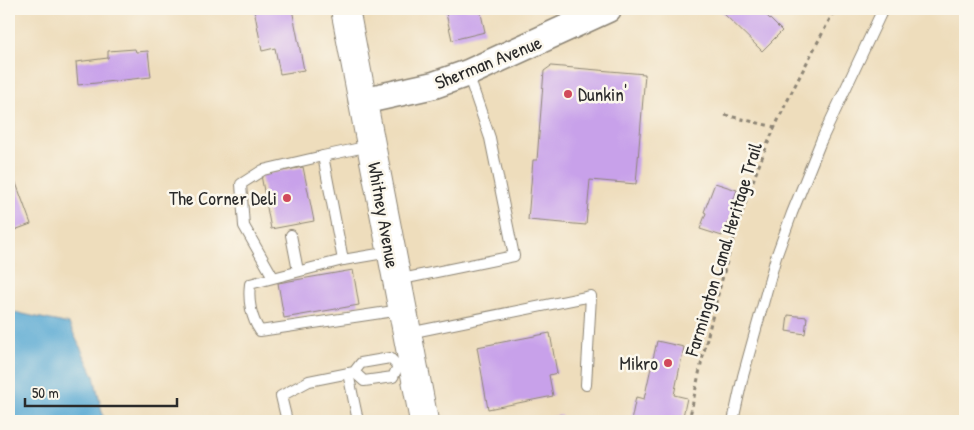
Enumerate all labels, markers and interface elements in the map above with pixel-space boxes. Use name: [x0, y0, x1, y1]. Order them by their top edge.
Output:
street label: Sherman Avenue: [431, 29, 546, 95]
place label: Dunkin': [578, 81, 627, 107]
marker: Dunkin': [562, 88, 574, 100]
street label: Farmington Canal Heritage Trail: [678, 138, 768, 360]
street label: Whitney Avenue: [362, 160, 406, 270]
place label: The Corner Deli: [169, 185, 277, 211]
marker: The Corner Deli: [281, 192, 293, 204]
place label: Mikro: [620, 350, 658, 376]
marker: Mikro: [662, 357, 674, 369]
scale bar: [25, 375, 178, 407]
text: 50 m: [32, 382, 59, 403]

